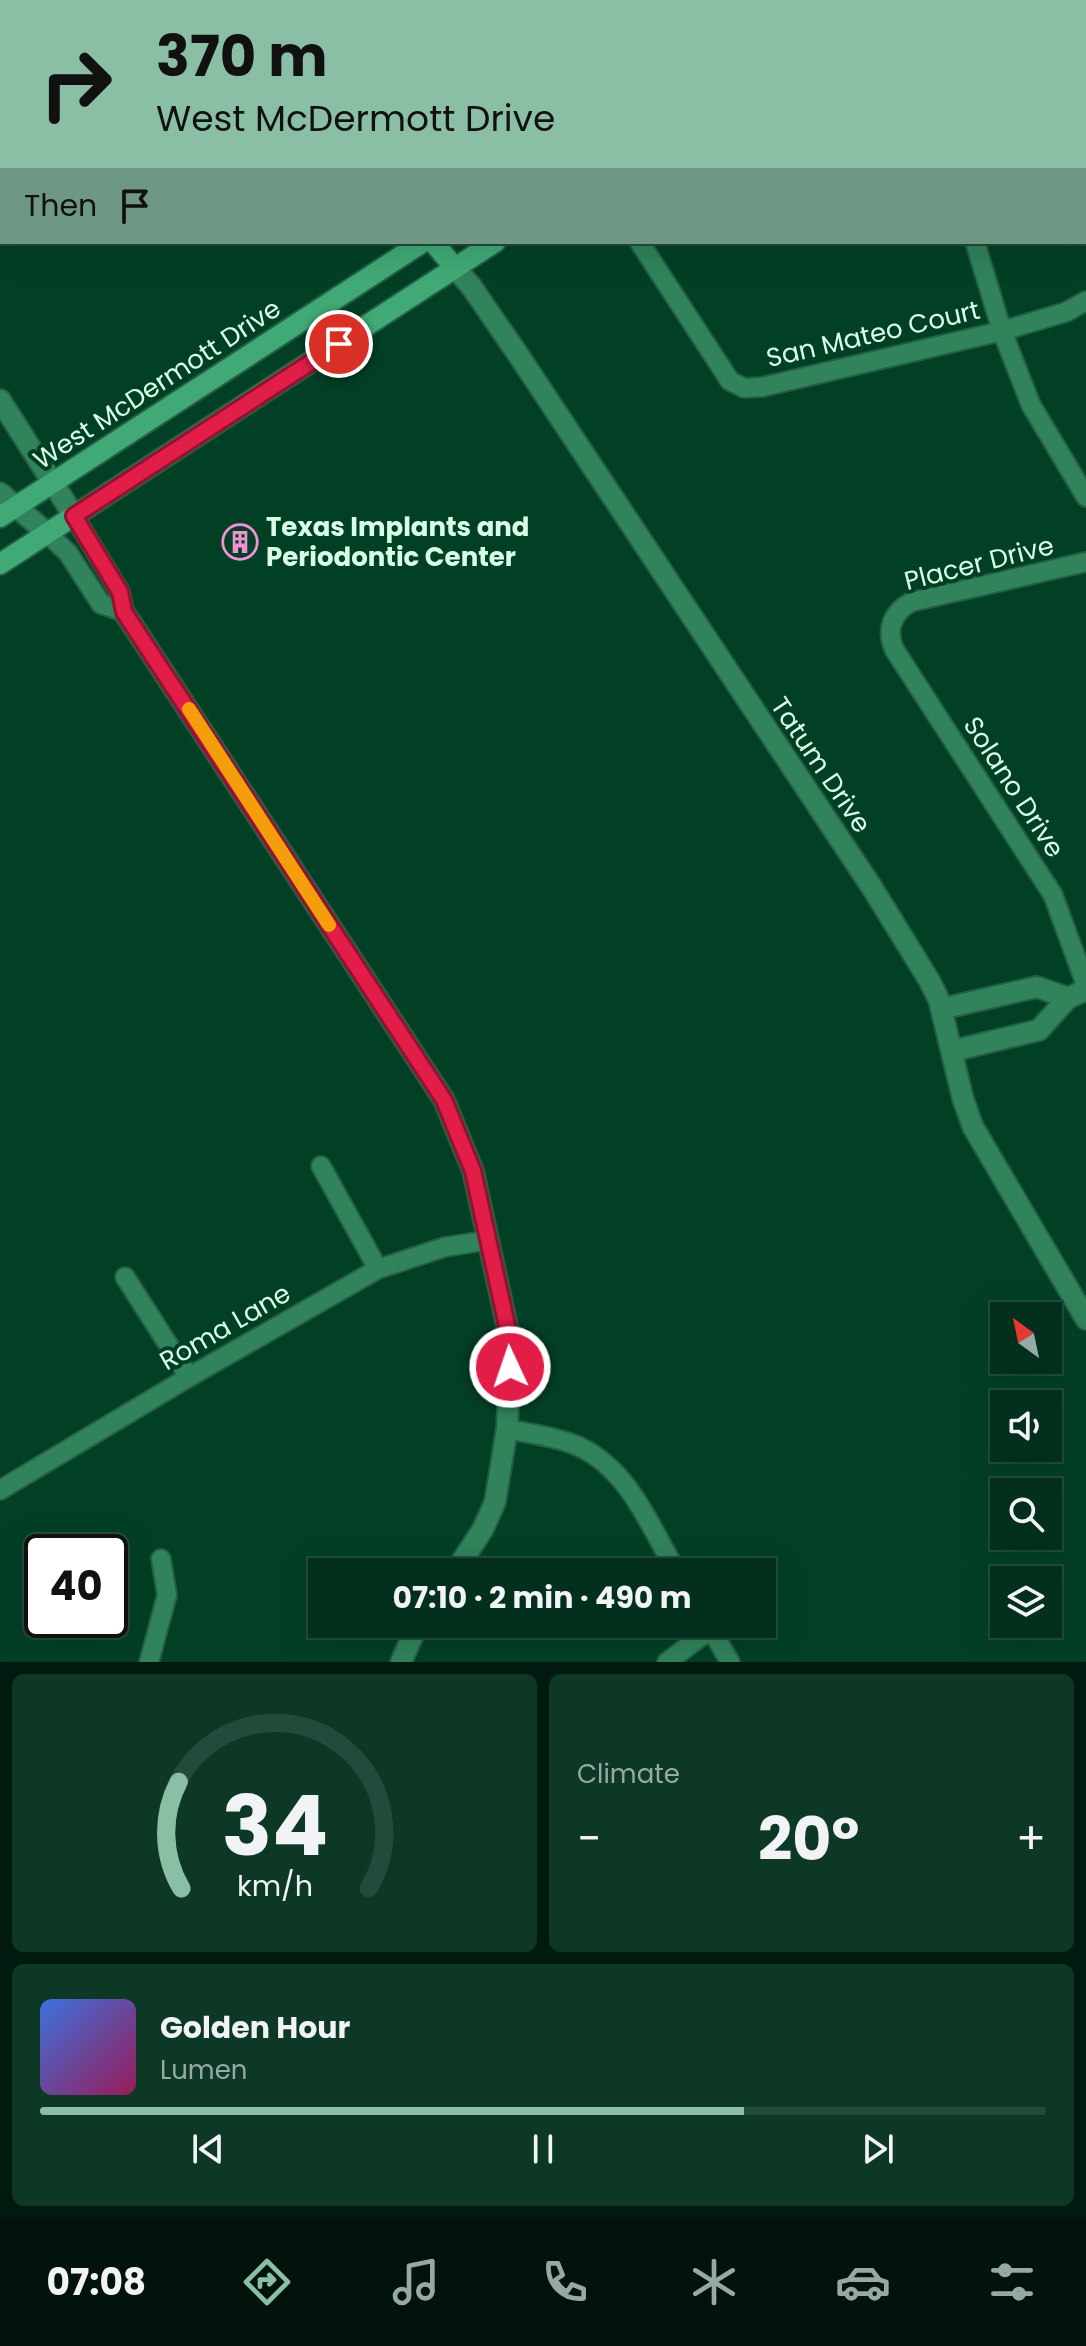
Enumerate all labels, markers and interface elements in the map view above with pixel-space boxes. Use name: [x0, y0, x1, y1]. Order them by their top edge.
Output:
text: 370 m: [156, 17, 328, 96]
icon: right: [24, 32, 128, 136]
text: West McDermott Drive: [156, 93, 555, 144]
text: Then: [24, 184, 97, 227]
icon: arrive: [113, 184, 157, 228]
street label: West McDermott Drive: [26, 290, 288, 478]
street label: San Mateo Court: [763, 292, 983, 376]
pin: [305, 310, 373, 378]
icon: arrive: [317, 322, 361, 366]
place label: Texas Implants and Periodontic Center: [266, 509, 529, 575]
building icon: Texas Implants and Periodontic Center: [221, 523, 259, 561]
street label: Placer Drive: [901, 527, 1057, 599]
street label: Tatum Drive: [762, 690, 880, 840]
street label: Solano Drive: [955, 710, 1073, 864]
street label: Roma Lane: [153, 1275, 297, 1379]
north arrow: [990, 1302, 1062, 1374]
map controls: [990, 1302, 1062, 1638]
position arrow: [468, 1325, 552, 1409]
button: sound: [990, 1390, 1062, 1462]
button: search: [990, 1478, 1062, 1550]
speed limit sign: 40: [24, 1534, 128, 1638]
button: layers: [990, 1566, 1062, 1638]
text: 07:10 · 2 min · 490 m: [392, 1576, 692, 1619]
text: Climate: [577, 1756, 680, 1792]
text: 34: [221, 1768, 328, 1884]
text: 20°: [758, 1797, 859, 1881]
text: −: [577, 1808, 601, 1869]
text: +: [1016, 1808, 1046, 1869]
text: km/h: [236, 1866, 313, 1906]
text: Golden Hour: [160, 2006, 350, 2049]
text: Lumen: [160, 2052, 247, 2088]
icon: previous: [186, 2127, 230, 2171]
icon: pause: [521, 2127, 565, 2171]
icon: next: [856, 2127, 900, 2171]
icon: directions: [239, 2254, 295, 2310]
icon: music: [388, 2254, 444, 2310]
icon: phone: [537, 2254, 593, 2310]
icon: climate: [686, 2254, 742, 2310]
icon: car: [835, 2254, 891, 2310]
icon: filters: [984, 2254, 1040, 2310]
text: 07:08: [46, 2257, 146, 2308]

